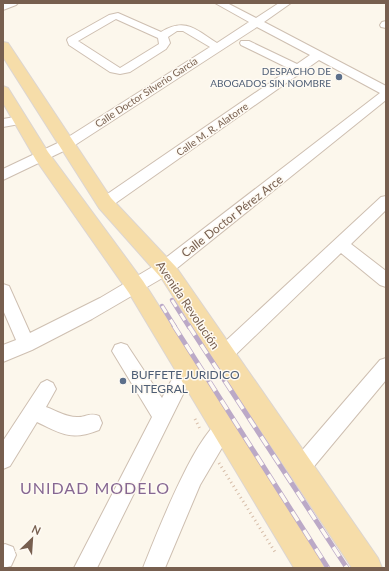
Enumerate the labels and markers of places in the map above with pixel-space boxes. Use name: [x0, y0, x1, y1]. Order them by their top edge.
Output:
place label: DESPACHO DE ABOGADOS SIN NOMBRE: [210, 65, 331, 89]
marker: DESPACHO DE ABOGADOS SIN NOMBRE: [334, 72, 344, 82]
place label: BUFFETE JURIDICO INTEGRAL: [131, 367, 240, 396]
marker: BUFFETE JURIDICO INTEGRAL: [118, 376, 128, 386]

